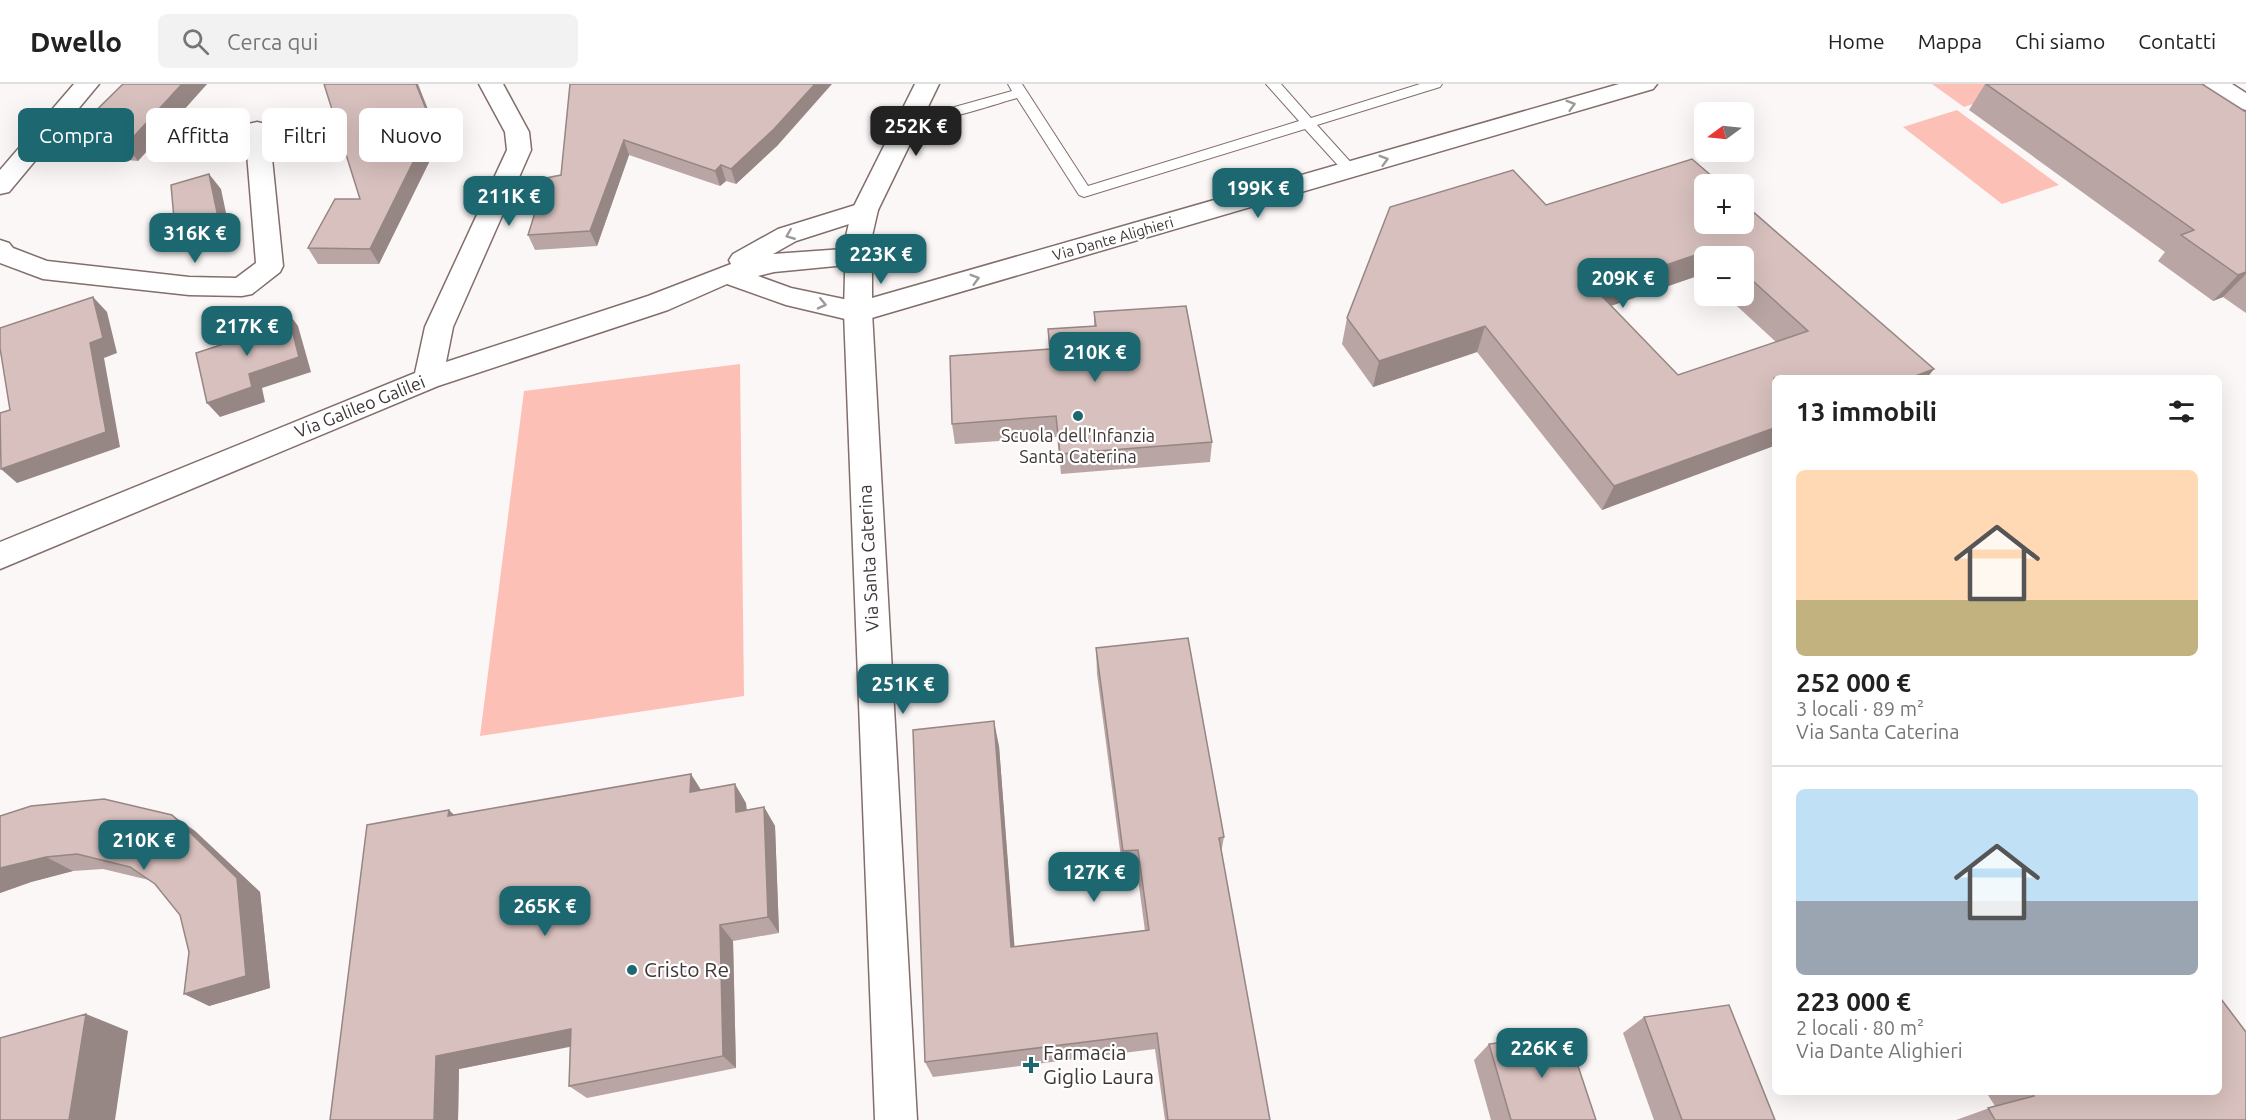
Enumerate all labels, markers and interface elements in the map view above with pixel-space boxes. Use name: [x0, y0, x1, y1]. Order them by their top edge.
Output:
search box: [158, 14, 578, 68]
icon: search: [179, 25, 212, 58]
text: Dwello: [30, 26, 122, 57]
text: Cerca qui: [227, 29, 318, 54]
text: Home: [1828, 29, 1885, 53]
text: Mappa: [1918, 29, 1982, 53]
text: Chi siamo: [2015, 29, 2105, 53]
text: Contatti: [2138, 29, 2216, 53]
one-way arrow: [1565, 100, 1576, 112]
north arrow: [1694, 102, 1754, 162]
map controls: [1694, 102, 1754, 306]
pin: 252K €: [867, 106, 965, 157]
chip: Compra: [18, 108, 134, 162]
chip: Affitta: [146, 108, 250, 162]
chip: Filtri: [262, 108, 347, 162]
chip: Nuovo: [359, 108, 463, 162]
text: 252K €: [884, 114, 948, 137]
one-way arrow: [1378, 155, 1389, 167]
pin: 199K €: [1209, 168, 1307, 219]
button: +: [1694, 174, 1754, 234]
pin: 211K €: [460, 176, 558, 227]
text: 199K €: [1226, 176, 1290, 199]
text: 211K €: [477, 184, 541, 207]
pin: 316K €: [146, 213, 244, 264]
street label: Via Dante Alighieri: [1050, 213, 1175, 264]
text: 316K €: [163, 221, 227, 244]
one-way arrow: [785, 228, 796, 240]
pin: 223K €: [832, 234, 930, 285]
text: 223K €: [849, 242, 913, 265]
button: −: [1694, 246, 1754, 306]
pin: 209K €: [1574, 258, 1672, 309]
text: 209K €: [1591, 266, 1655, 289]
one-way arrow: [969, 274, 980, 286]
one-way arrow: [817, 297, 827, 310]
pin: 217K €: [198, 306, 296, 357]
text: 217K €: [215, 314, 279, 337]
pin: 210K €: [1046, 332, 1144, 383]
text: 210K €: [1063, 340, 1127, 363]
street label: Via Galileo Galilei: [292, 371, 428, 441]
icon: filters: [2165, 395, 2198, 428]
text: 13 immobili: [1796, 397, 1937, 426]
marker: Scuola dell'Infanzia Santa Caterina: [1071, 409, 1085, 423]
place label: Scuola dell'Infanzia Santa Caterina: [1001, 425, 1155, 466]
street label: Via Santa Caterina: [854, 484, 882, 632]
icon: home: [1943, 509, 2051, 617]
pin: 251K €: [854, 664, 952, 715]
text: 252 000 €: [1796, 668, 1911, 697]
text: 251K €: [871, 672, 935, 695]
text: 3 locali · 89 m²: [1796, 697, 1924, 720]
text: Via Santa Caterina: [1796, 720, 1960, 743]
pin: 210K €: [95, 820, 193, 871]
text: 210K €: [112, 828, 176, 851]
icon: home: [1943, 828, 2051, 936]
pin: 127K €: [1045, 852, 1143, 903]
text: 127K €: [1062, 860, 1126, 883]
pin: 265K €: [496, 886, 594, 937]
text: 265K €: [513, 894, 577, 917]
place label: Cristo Re: [644, 957, 729, 981]
marker: Cristo Re: [625, 963, 639, 977]
text: 223 000 €: [1796, 987, 1911, 1016]
text: 2 locali · 80 m²: [1796, 1016, 1924, 1039]
pin: 226K €: [1493, 1028, 1591, 1079]
text: 226K €: [1510, 1036, 1574, 1059]
text: Via Dante Alighieri: [1796, 1039, 1963, 1062]
place label: Farmacia Giglio Laura: [1043, 1040, 1154, 1088]
marker: Farmacia Giglio Laura: [1024, 1058, 1038, 1072]

